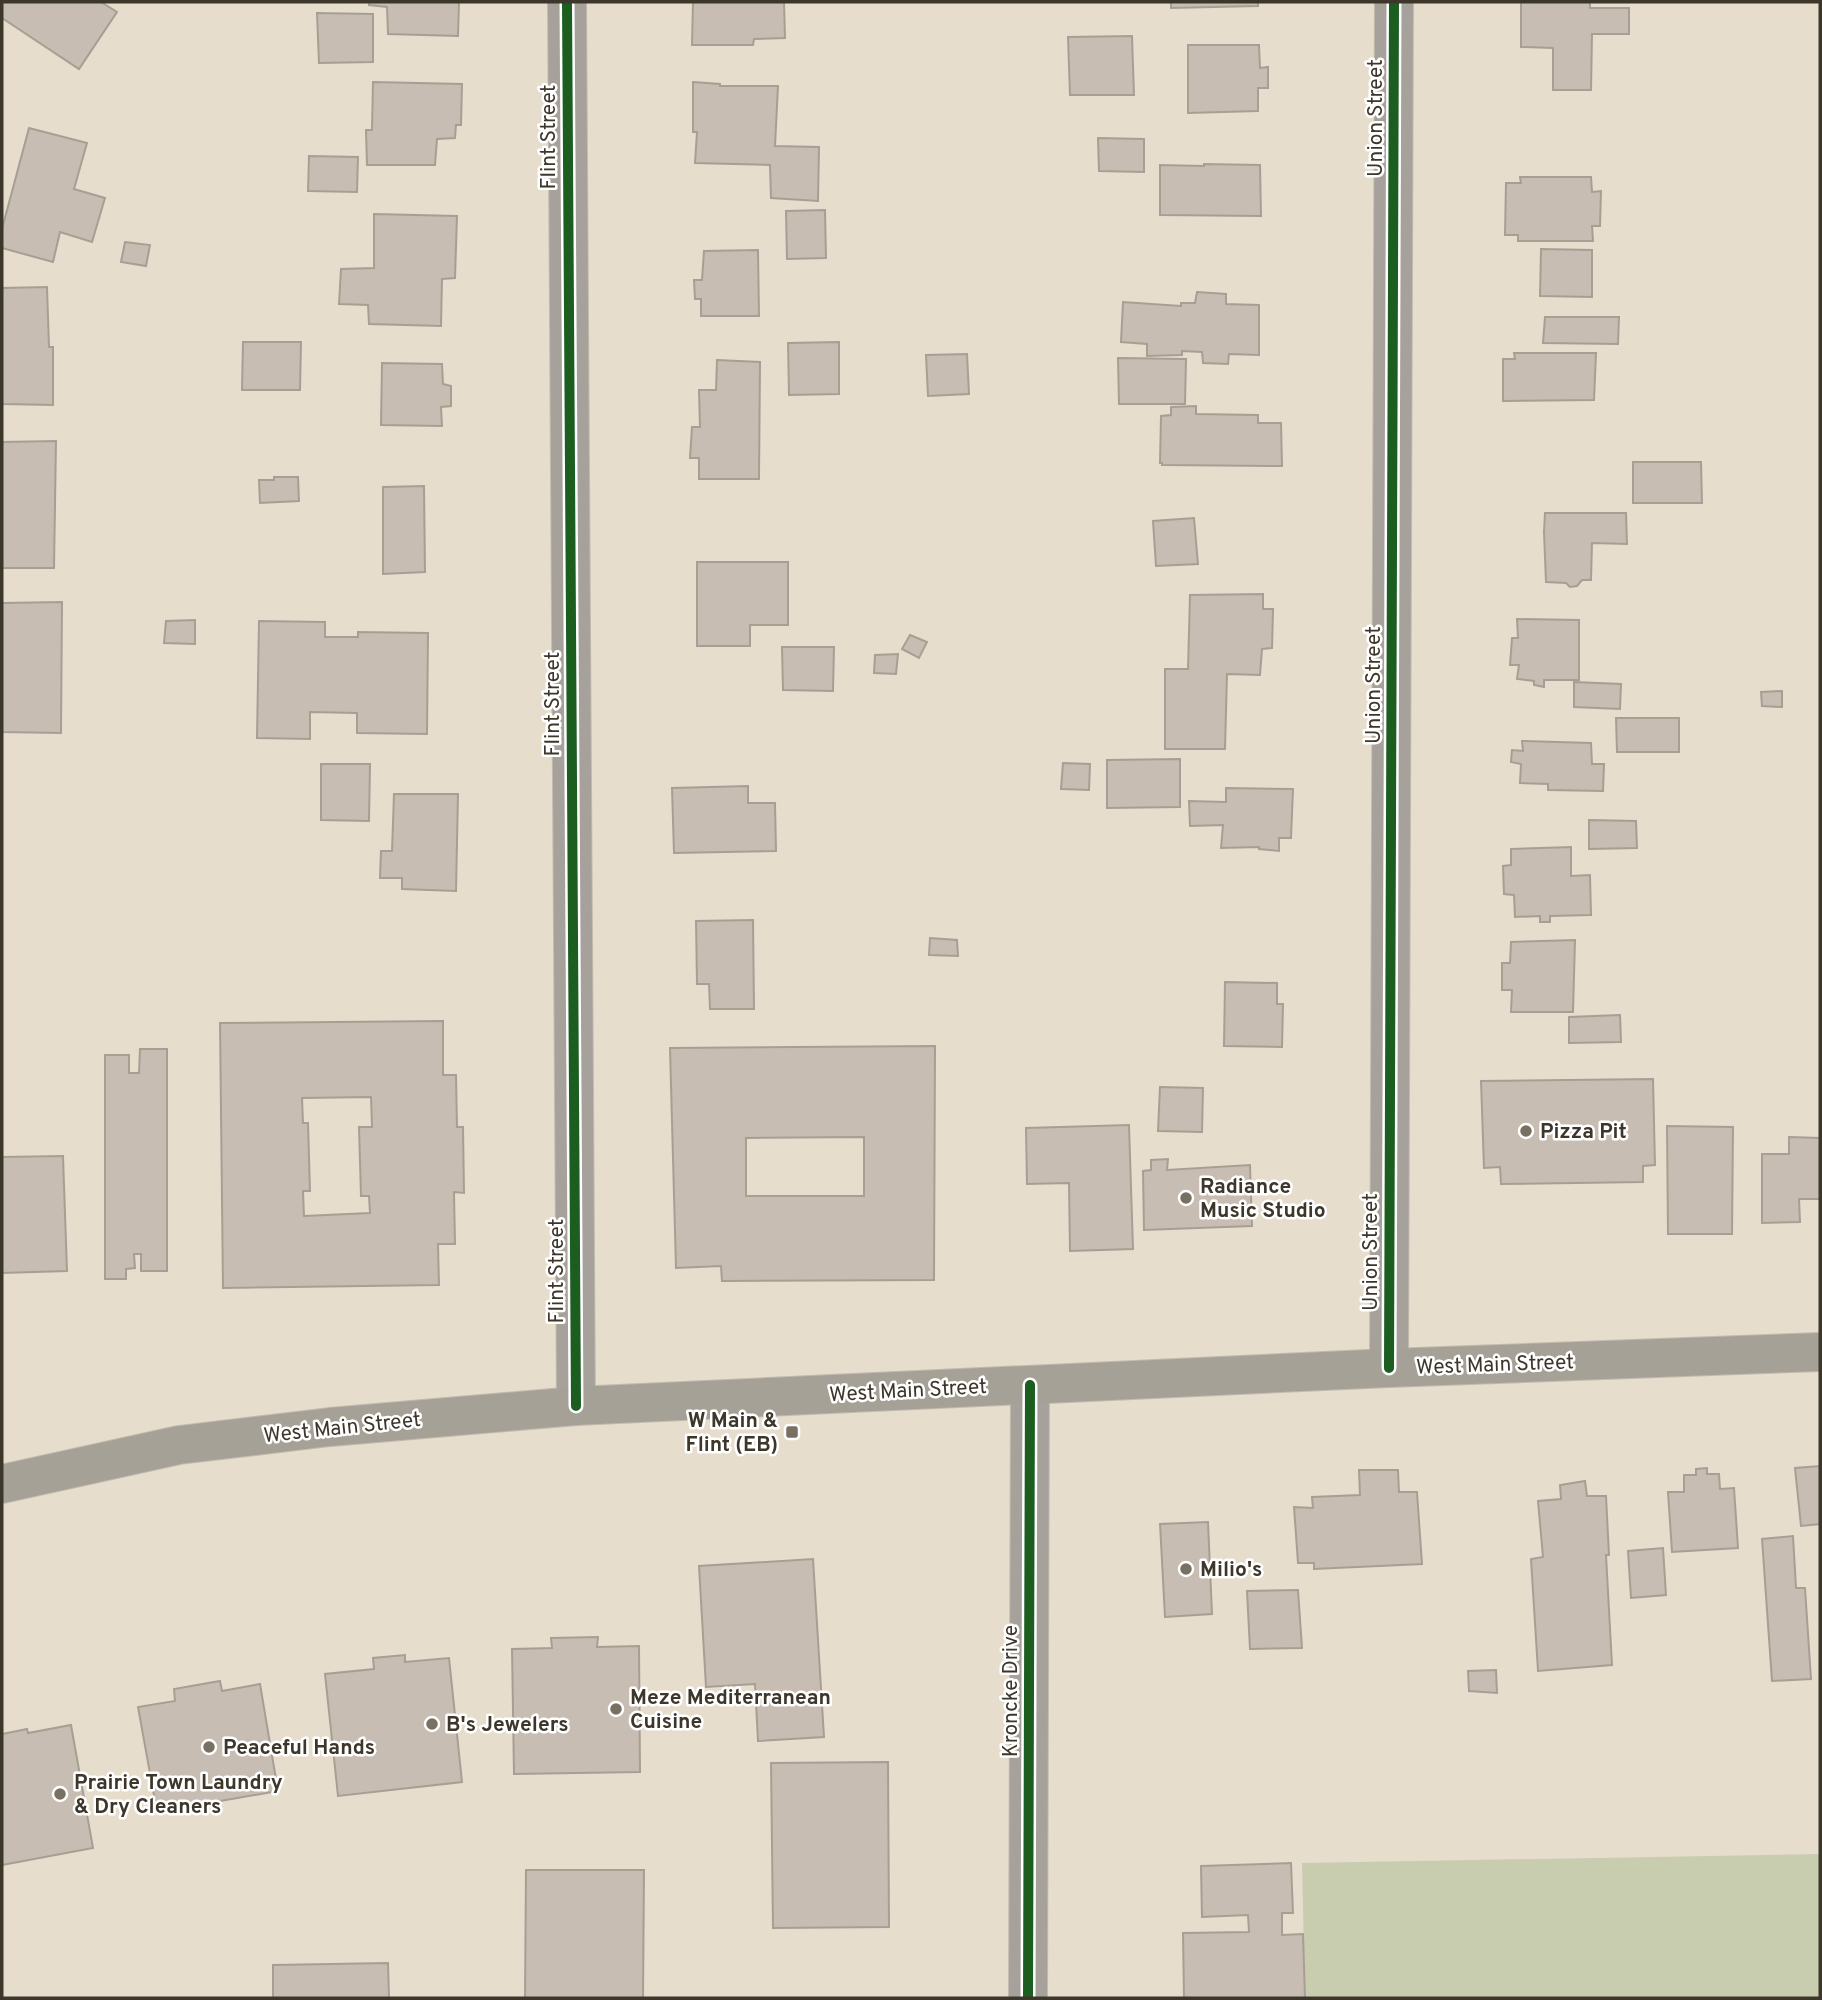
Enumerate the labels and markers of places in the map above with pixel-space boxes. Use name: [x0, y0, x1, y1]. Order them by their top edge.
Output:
place label: Pizza Pit: [1540, 1119, 1627, 1146]
marker: Pizza Pit: [1518, 1123, 1534, 1139]
place label: Radiance Music Studio: [1200, 1174, 1326, 1225]
marker: Radiance Music Studio: [1178, 1190, 1194, 1206]
place label: W Main & Flint (EB): [686, 1408, 778, 1459]
marker: W Main & Flint (EB): [784, 1424, 800, 1440]
place label: Milio's: [1200, 1557, 1262, 1584]
marker: Milio's: [1178, 1561, 1194, 1577]
place label: Meze Mediterranean Cuisine: [630, 1685, 831, 1736]
marker: Meze Mediterranean Cuisine: [608, 1701, 624, 1717]
place label: B's Jewelers: [446, 1712, 569, 1739]
marker: B's Jewelers: [424, 1716, 440, 1732]
place label: Peaceful Hands: [223, 1735, 375, 1762]
marker: Peaceful Hands: [201, 1739, 217, 1755]
place label: Prairie Town Laundry & Dry Cleaners: [74, 1770, 283, 1821]
marker: Prairie Town Laundry & Dry Cleaners: [52, 1786, 68, 1802]

